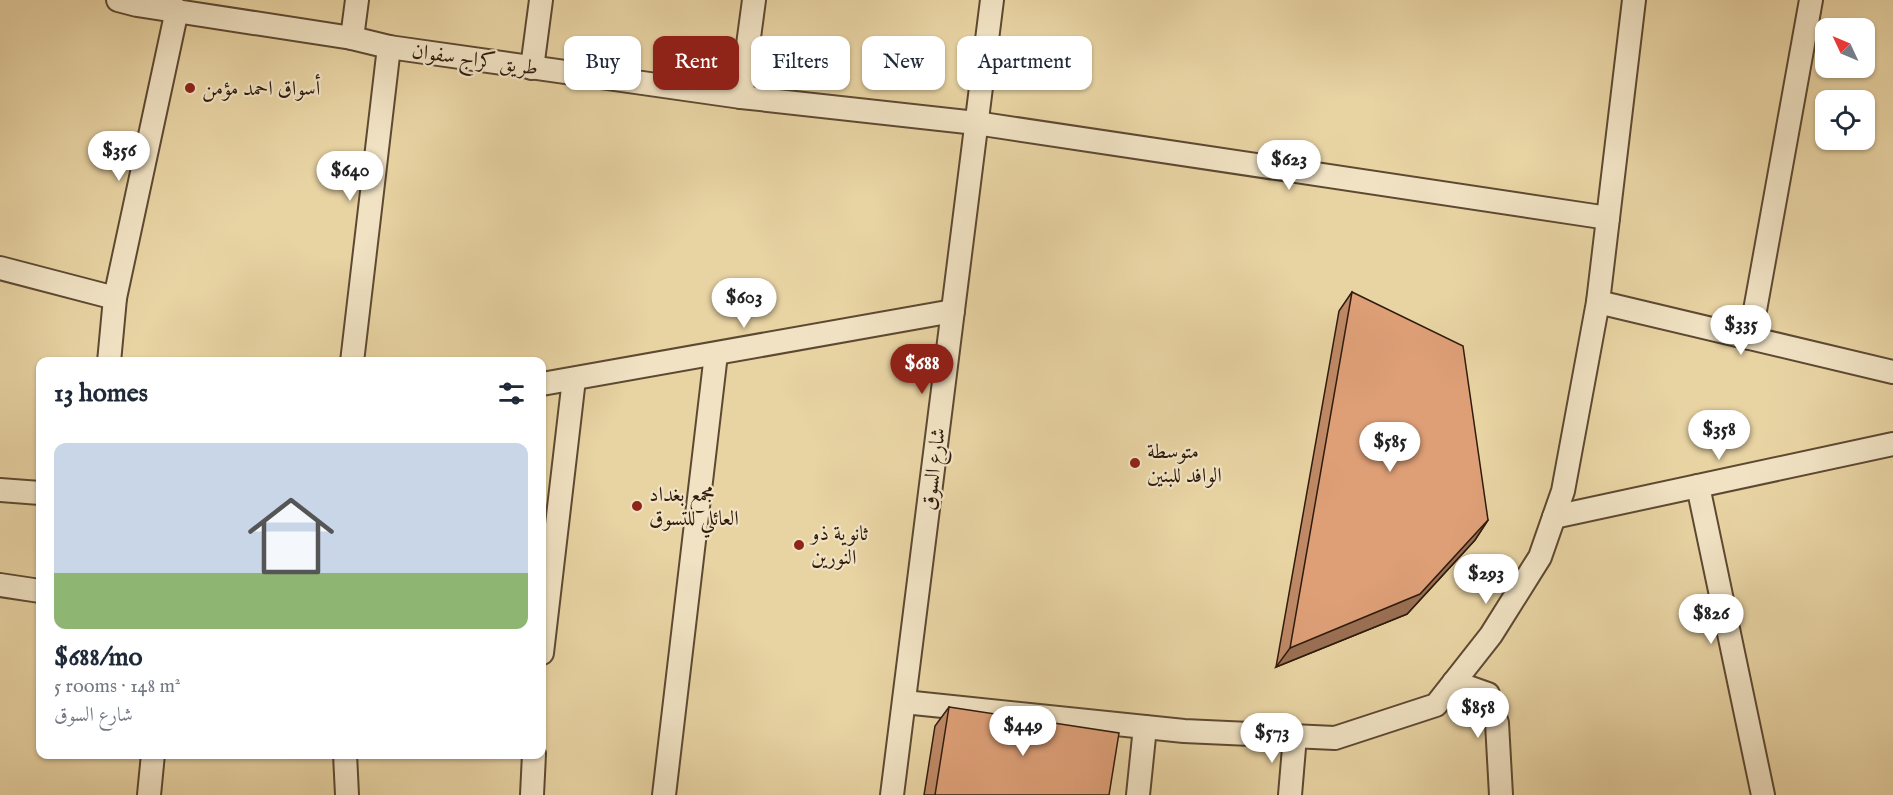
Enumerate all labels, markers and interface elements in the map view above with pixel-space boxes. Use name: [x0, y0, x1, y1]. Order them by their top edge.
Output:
north arrow: [1815, 18, 1875, 78]
map controls: [1815, 18, 1875, 150]
chip: Buy: [564, 36, 641, 90]
chip: Rent: [653, 36, 739, 90]
chip: Filters: [751, 36, 850, 90]
chip: New: [862, 36, 945, 90]
chip: Apartment: [957, 36, 1092, 90]
street label: طريق كراج سفوان: [409, 38, 540, 87]
place label: أسواق احمد مؤمن: [202, 73, 321, 103]
marker: أسواق احمد مؤمن: [183, 81, 197, 95]
button: locate: [1815, 90, 1875, 150]
pin: $356: [83, 131, 155, 182]
text: $356: [102, 138, 136, 163]
pin: $623: [1253, 140, 1325, 191]
text: $623: [1271, 147, 1307, 172]
pin: $640: [314, 151, 386, 202]
text: $640: [330, 158, 370, 183]
pin: $603: [708, 278, 780, 329]
text: $603: [726, 285, 762, 310]
pin: $335: [1705, 305, 1777, 356]
text: $335: [1724, 312, 1758, 337]
pin: $688: [886, 344, 958, 395]
text: $688: [904, 351, 940, 376]
text: 13 homes: [54, 377, 148, 410]
icon: filters: [495, 377, 528, 410]
pin: $358: [1683, 410, 1755, 461]
text: $358: [1702, 417, 1736, 442]
pin: $585: [1354, 422, 1426, 473]
street label: شارع السوق: [916, 426, 956, 512]
text: $585: [1373, 429, 1407, 454]
place label: متوسطة الوافد للبنين: [1147, 439, 1222, 490]
marker: متوسطة الوافد للبنين: [1128, 456, 1142, 470]
icon: home: [237, 482, 345, 590]
place label: مجمع بغداد العائلي للتسوق: [649, 482, 739, 538]
marker: مجمع بغداد العائلي للتسوق: [630, 499, 644, 513]
place label: ثانوية ذو النورين: [809, 521, 869, 572]
marker: ثانوية ذو النورين: [792, 538, 806, 552]
pin: $293: [1450, 554, 1522, 605]
text: $293: [1468, 561, 1504, 586]
pin: $826: [1675, 594, 1747, 645]
text: $826: [1693, 601, 1729, 626]
text: $688/mo: [54, 641, 143, 674]
text: 5 rooms · 148 m²: [54, 674, 181, 699]
pin: $858: [1442, 688, 1514, 739]
text: $858: [1461, 695, 1495, 720]
text: شارع السوق: [54, 703, 133, 728]
pin: $449: [987, 706, 1059, 757]
text: $449: [1003, 713, 1043, 738]
pin: $573: [1236, 713, 1308, 764]
text: $573: [1254, 720, 1290, 745]

